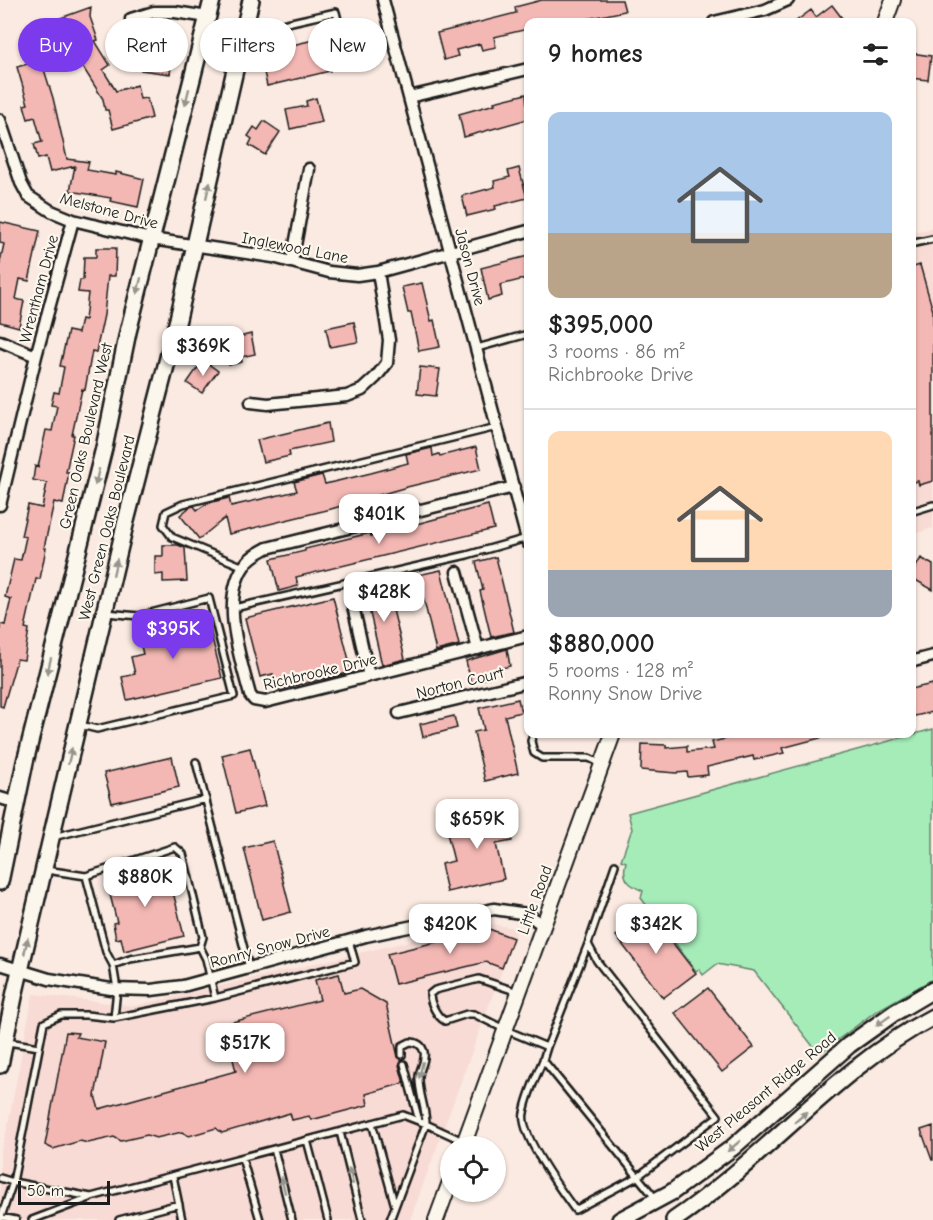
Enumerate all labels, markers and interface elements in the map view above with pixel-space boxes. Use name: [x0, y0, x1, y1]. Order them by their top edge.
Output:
chip: Buy: [18, 18, 93, 72]
chip: Rent: [105, 18, 188, 72]
chip: Filters: [200, 18, 296, 72]
chip: New: [308, 18, 387, 72]
icon: filters: [859, 38, 892, 71]
text: 9 homes: [548, 39, 643, 69]
one-way arrow: [182, 88, 192, 107]
icon: home: [666, 151, 774, 259]
one-way arrow: [204, 180, 213, 199]
street label: Melstone Drive: [58, 189, 160, 233]
street label: Jason Drive: [451, 226, 489, 308]
street label: Inglewood Lane: [240, 229, 350, 267]
street label: Wrentham Drive: [16, 233, 62, 345]
one-way arrow: [134, 277, 144, 296]
text: $395,000: [548, 310, 653, 340]
pin: $369K: [161, 326, 245, 377]
text: $369K: [176, 334, 230, 357]
text: 3 rooms · 86 m²: [548, 340, 685, 363]
street label: Green Oaks Boulevard West: [56, 341, 116, 531]
text: Richbrooke Drive: [548, 363, 693, 386]
street label: West Green Oaks Boulevard: [75, 433, 139, 623]
one-way arrow: [92, 468, 102, 486]
icon: home: [666, 470, 774, 578]
pin: $401K: [337, 494, 421, 545]
text: $401K: [353, 502, 405, 525]
one-way arrow: [111, 557, 121, 576]
pin: $428K: [342, 572, 426, 623]
text: $428K: [358, 580, 410, 603]
pin: $395K: [131, 609, 215, 660]
text: $395K: [146, 617, 200, 640]
text: $880,000: [548, 629, 655, 659]
street label: Richbrooke Drive: [261, 650, 379, 694]
one-way arrow: [43, 656, 53, 675]
text: 5 rooms · 128 m²: [548, 659, 693, 682]
street label: Norton Court: [414, 663, 506, 703]
text: Ronny Snow Drive: [548, 682, 702, 705]
one-way arrow: [66, 747, 76, 765]
pin: $659K: [435, 799, 519, 850]
text: $659K: [450, 807, 504, 830]
pin: $880K: [103, 857, 187, 908]
street label: Little Road: [514, 863, 556, 937]
text: $880K: [117, 865, 173, 888]
pin: $420K: [408, 904, 492, 955]
pin: $342K: [614, 904, 698, 955]
text: $420K: [423, 912, 477, 935]
text: $342K: [630, 912, 682, 935]
street label: Ronny Snow Drive: [208, 922, 332, 972]
one-way arrow: [22, 936, 31, 955]
one-way arrow: [876, 1015, 892, 1027]
pin: $517K: [203, 1023, 287, 1074]
street label: West Pleasant Ridge Road: [692, 1028, 840, 1156]
text: $517K: [220, 1031, 270, 1054]
one-way arrow: [416, 1061, 426, 1079]
one-way arrow: [793, 1111, 808, 1124]
map controls: [440, 1136, 506, 1202]
button: locate: [440, 1136, 506, 1202]
one-way arrow: [727, 1139, 742, 1152]
one-way arrow: [346, 1167, 355, 1185]
one-way arrow: [278, 1175, 287, 1193]
scale bar: [18, 1178, 110, 1206]
text: 50 m: [27, 1182, 64, 1200]

